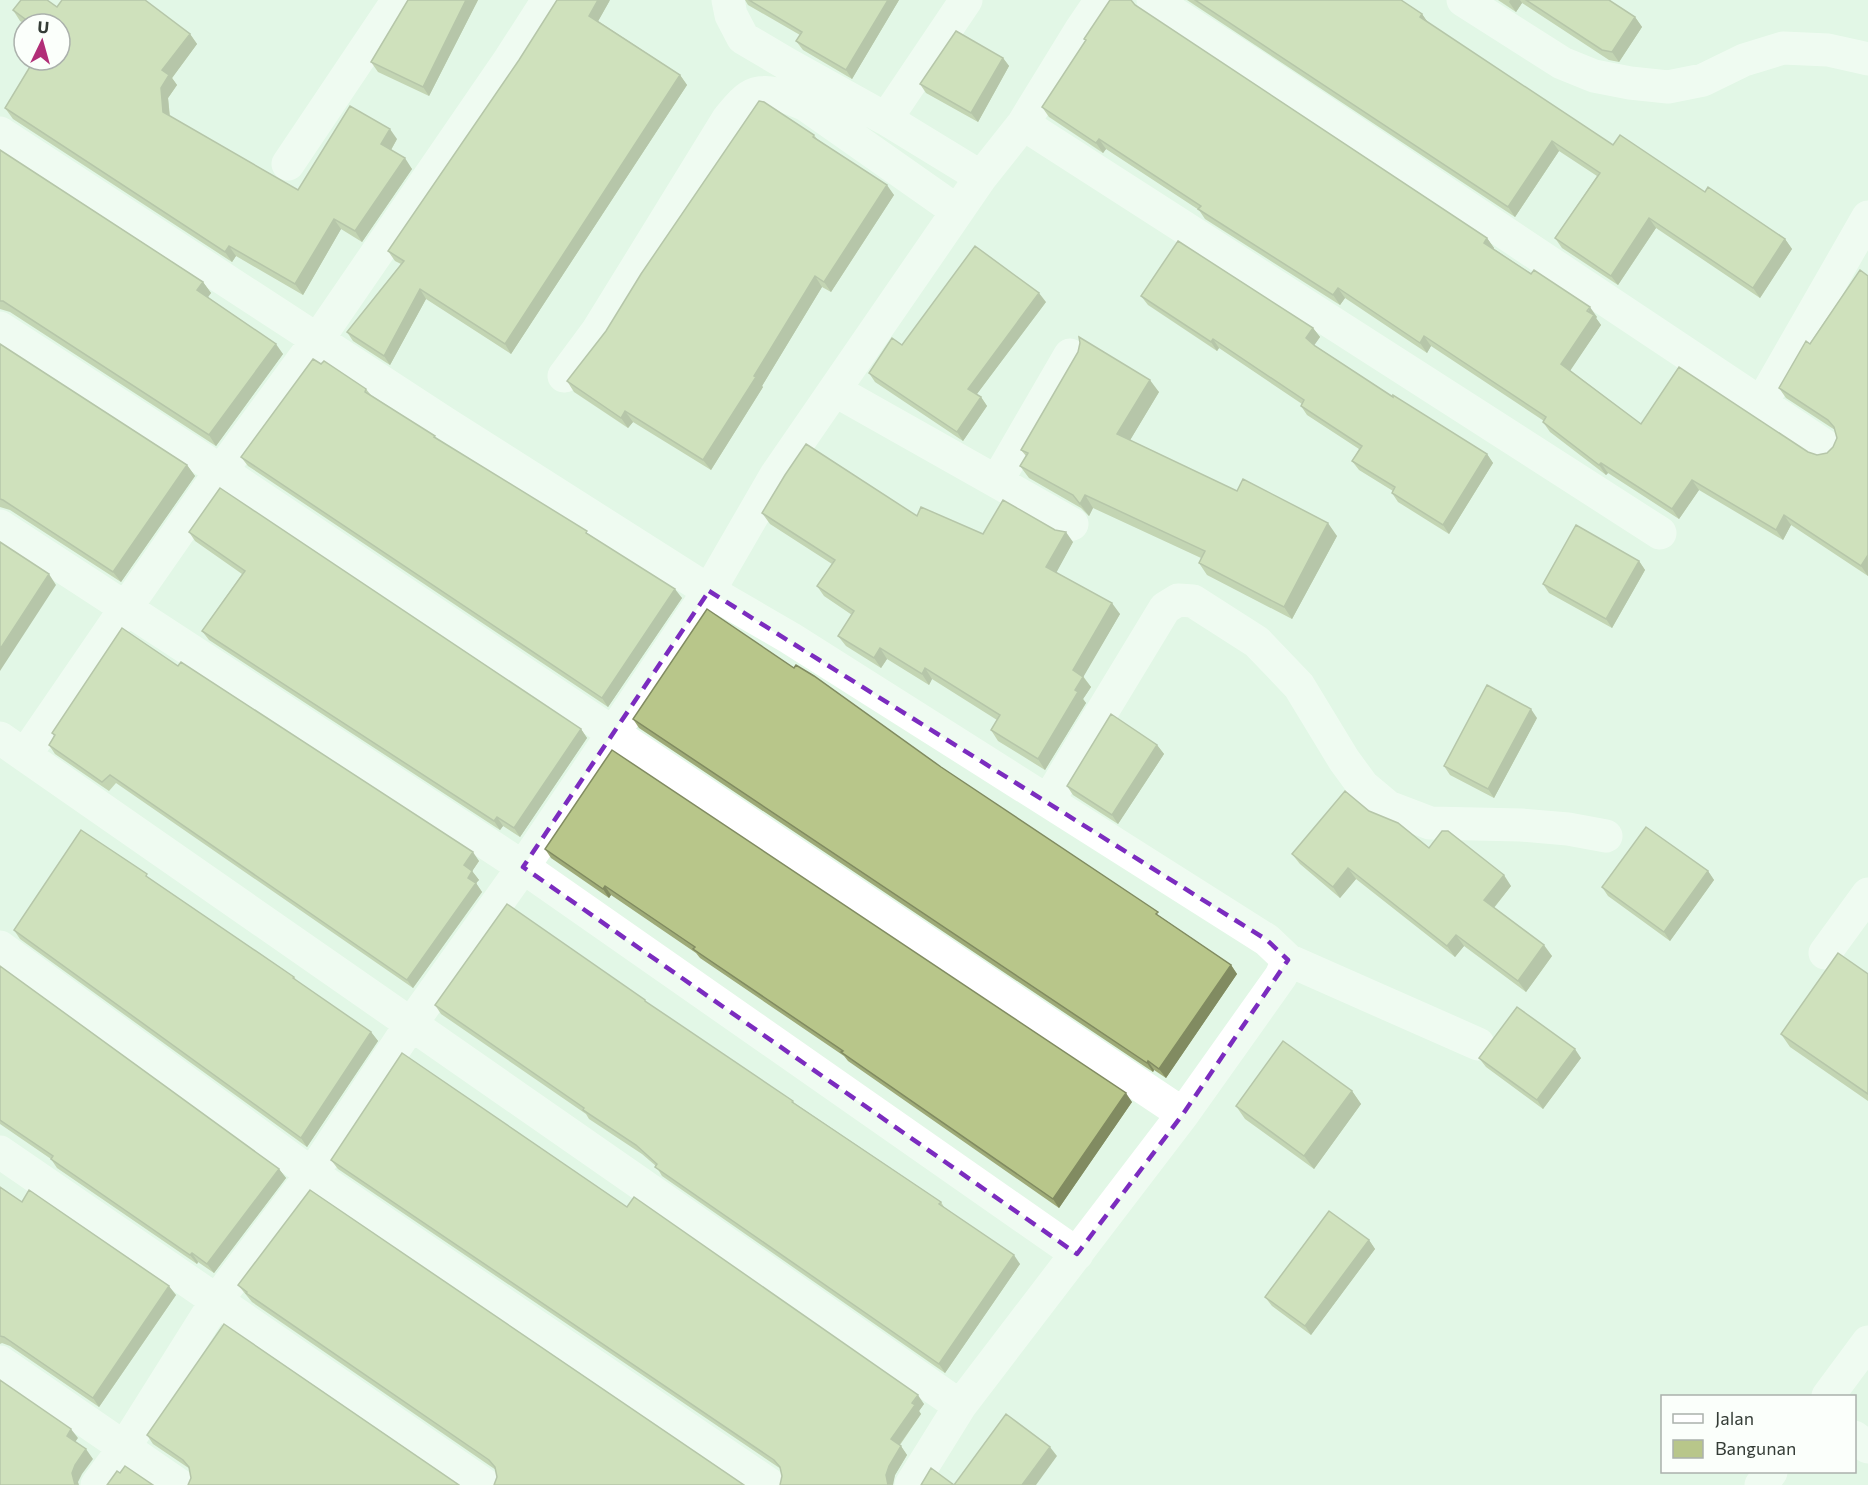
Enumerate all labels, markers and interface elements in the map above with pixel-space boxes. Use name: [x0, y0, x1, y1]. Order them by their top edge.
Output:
north arrow: [12, 12, 72, 72]
text: U: [37, 17, 50, 37]
legend: [1661, 1395, 1856, 1473]
text: Jalan: [1715, 1407, 1754, 1429]
text: Bangunan: [1715, 1437, 1796, 1459]

